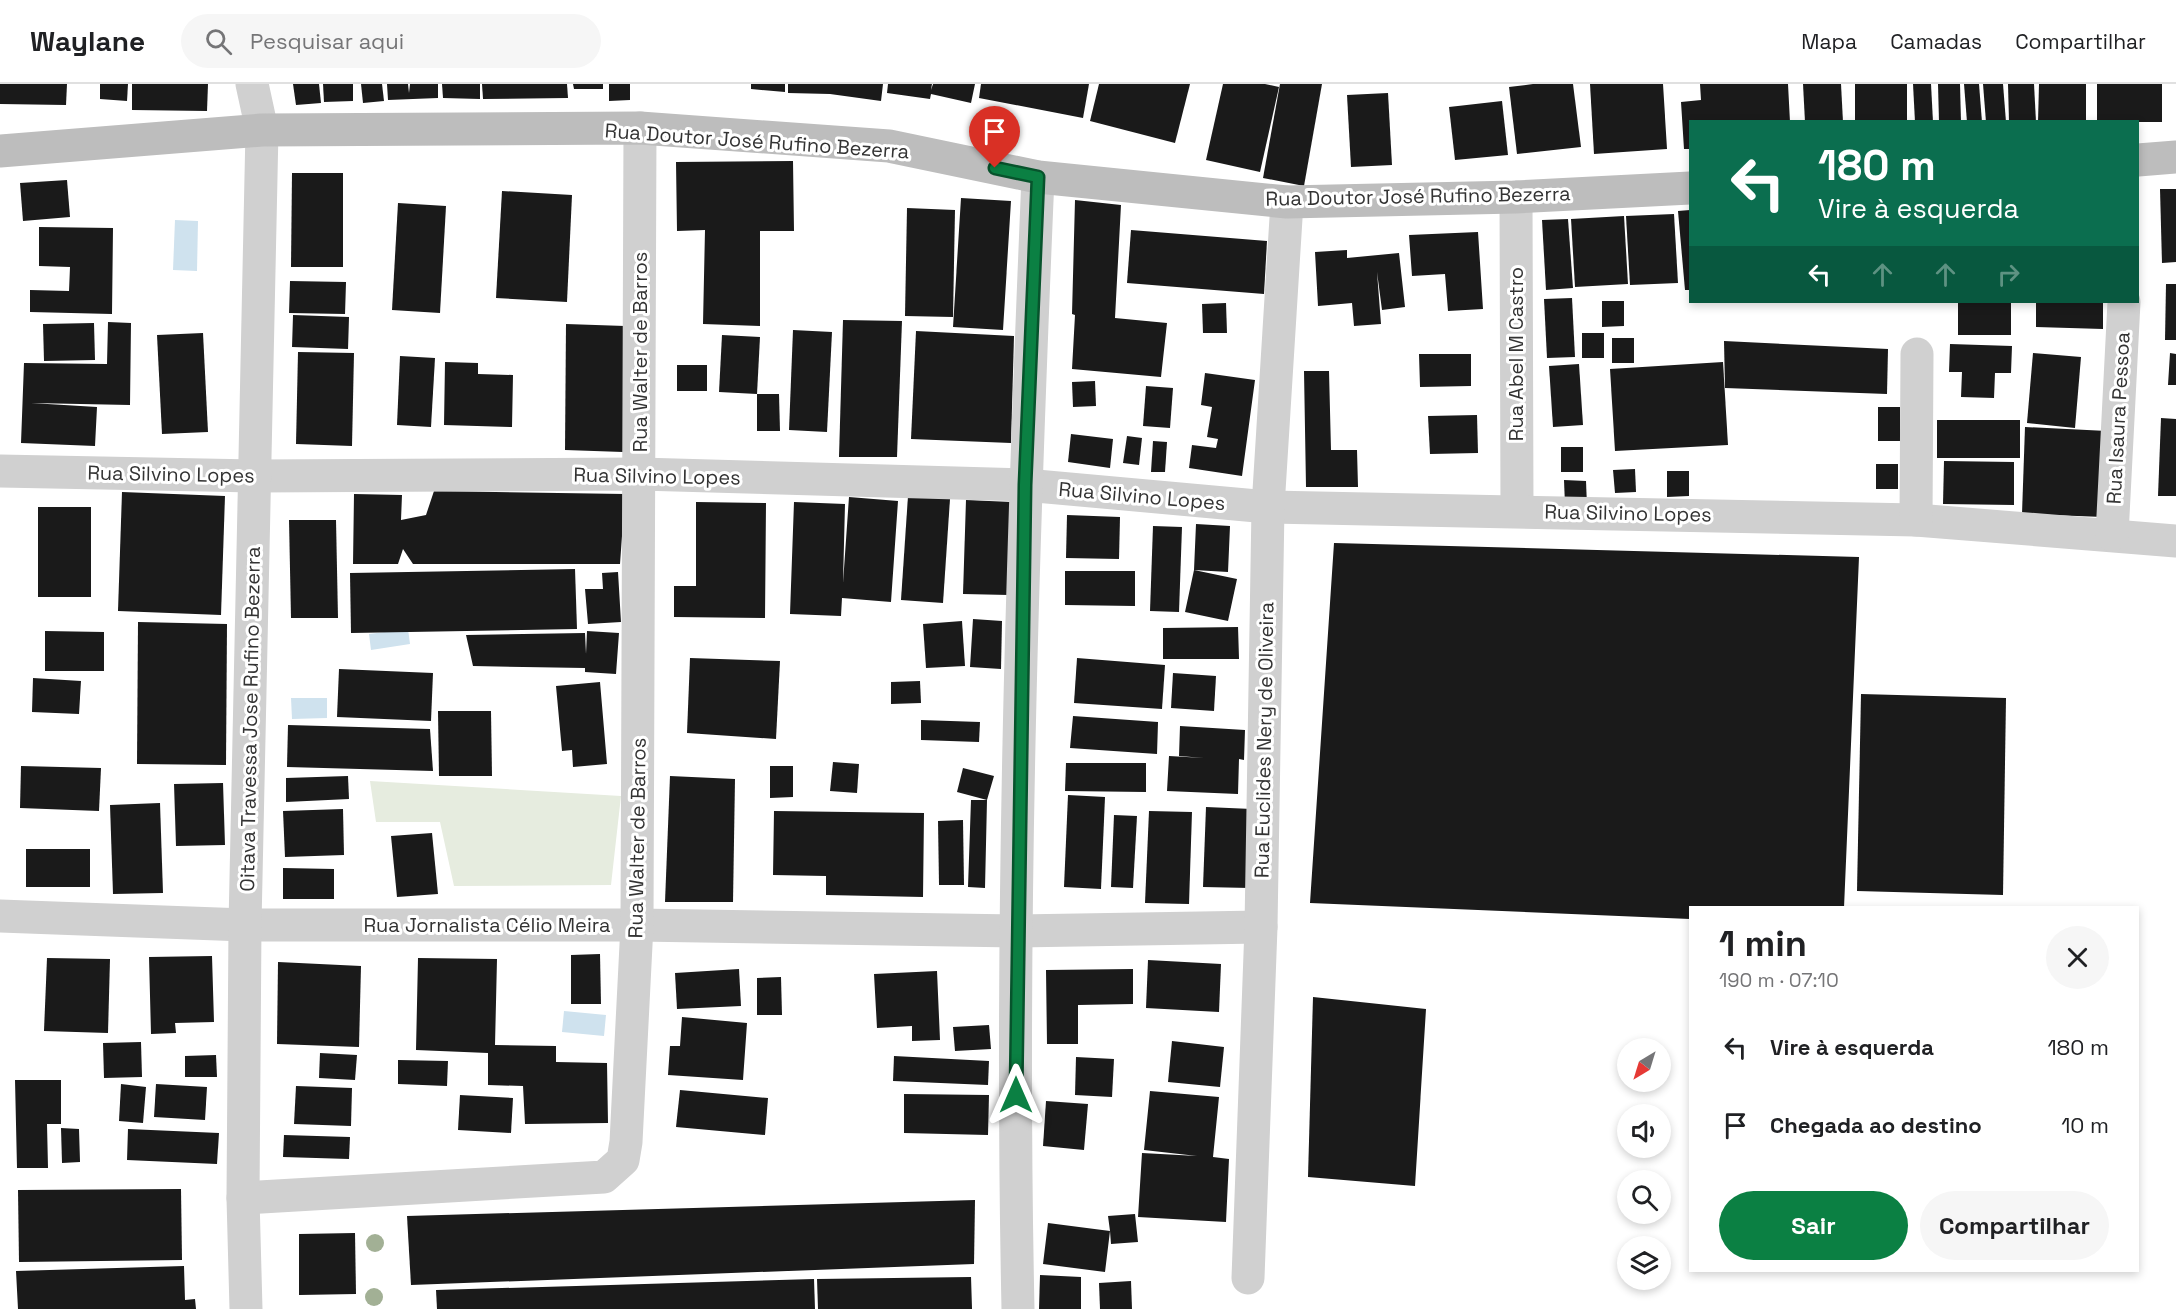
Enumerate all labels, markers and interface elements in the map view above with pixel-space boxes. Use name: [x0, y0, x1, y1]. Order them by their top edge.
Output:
search box: [181, 14, 601, 68]
text: Waylane: [30, 23, 145, 59]
icon: search: [202, 25, 235, 58]
text: Pesquisar aqui: [250, 27, 404, 55]
text: Mapa: [1801, 28, 1857, 55]
text: Camadas: [1890, 28, 1982, 55]
text: Compartilhar: [2015, 28, 2146, 55]
pin: [969, 106, 1020, 168]
icon: arrive: [978, 115, 1011, 148]
street label: Rua Doutor José Rufino Bezerra: [604, 117, 910, 165]
text: 180 m: [1818, 139, 1936, 192]
icon: left: [1719, 144, 1797, 222]
street label: Rua Doutor José Rufino Bezerra: [1265, 180, 1571, 212]
text: Vire à esquerda: [1818, 191, 2019, 226]
street label: Rua Walter de Barros: [627, 252, 653, 452]
icon: left: [1803, 258, 1836, 291]
icon: ahead: [1866, 258, 1899, 291]
icon: ahead: [1929, 258, 1962, 291]
icon: right: [1992, 258, 2025, 291]
street label: Rua Abel M Castro: [1503, 267, 1529, 441]
street label: Rua Isaura Pessoa: [2100, 331, 2136, 505]
street label: Rua Silvino Lopes: [87, 460, 255, 488]
street label: Rua Silvino Lopes: [573, 462, 741, 490]
street label: Rua Silvino Lopes: [1057, 476, 1227, 516]
street label: Rua Silvino Lopes: [1544, 499, 1712, 527]
street label: Oitava Travessa Jose Rufino Bezerra: [234, 546, 266, 892]
street label: Rua Euclides Nery de Oliveira: [1249, 602, 1279, 878]
street label: Rua Walter de Barros: [622, 737, 652, 939]
street label: Rua Jornalista Célio Meira: [363, 912, 611, 938]
text: 1 min: [1719, 921, 1807, 967]
button: close: [2046, 926, 2109, 989]
text: 190 m · 07:10: [1719, 967, 1839, 993]
icon: left: [1719, 1031, 1752, 1064]
text: Vire à esquerda: [1770, 1033, 1934, 1061]
text: 180 m: [2047, 1033, 2109, 1061]
north arrow: [1617, 1038, 1671, 1092]
map controls: [1617, 1038, 1671, 1290]
position arrow: [984, 1063, 1048, 1127]
button: sound: [1617, 1104, 1671, 1158]
icon: arrive: [1719, 1109, 1752, 1142]
text: Chegada ao destino: [1770, 1111, 1982, 1139]
text: 10 m: [2061, 1111, 2109, 1139]
button: search: [1617, 1170, 1671, 1224]
button: Sair: [1719, 1191, 1908, 1260]
button: Compartilhar: [1920, 1191, 2109, 1260]
button: layers: [1617, 1236, 1671, 1290]

